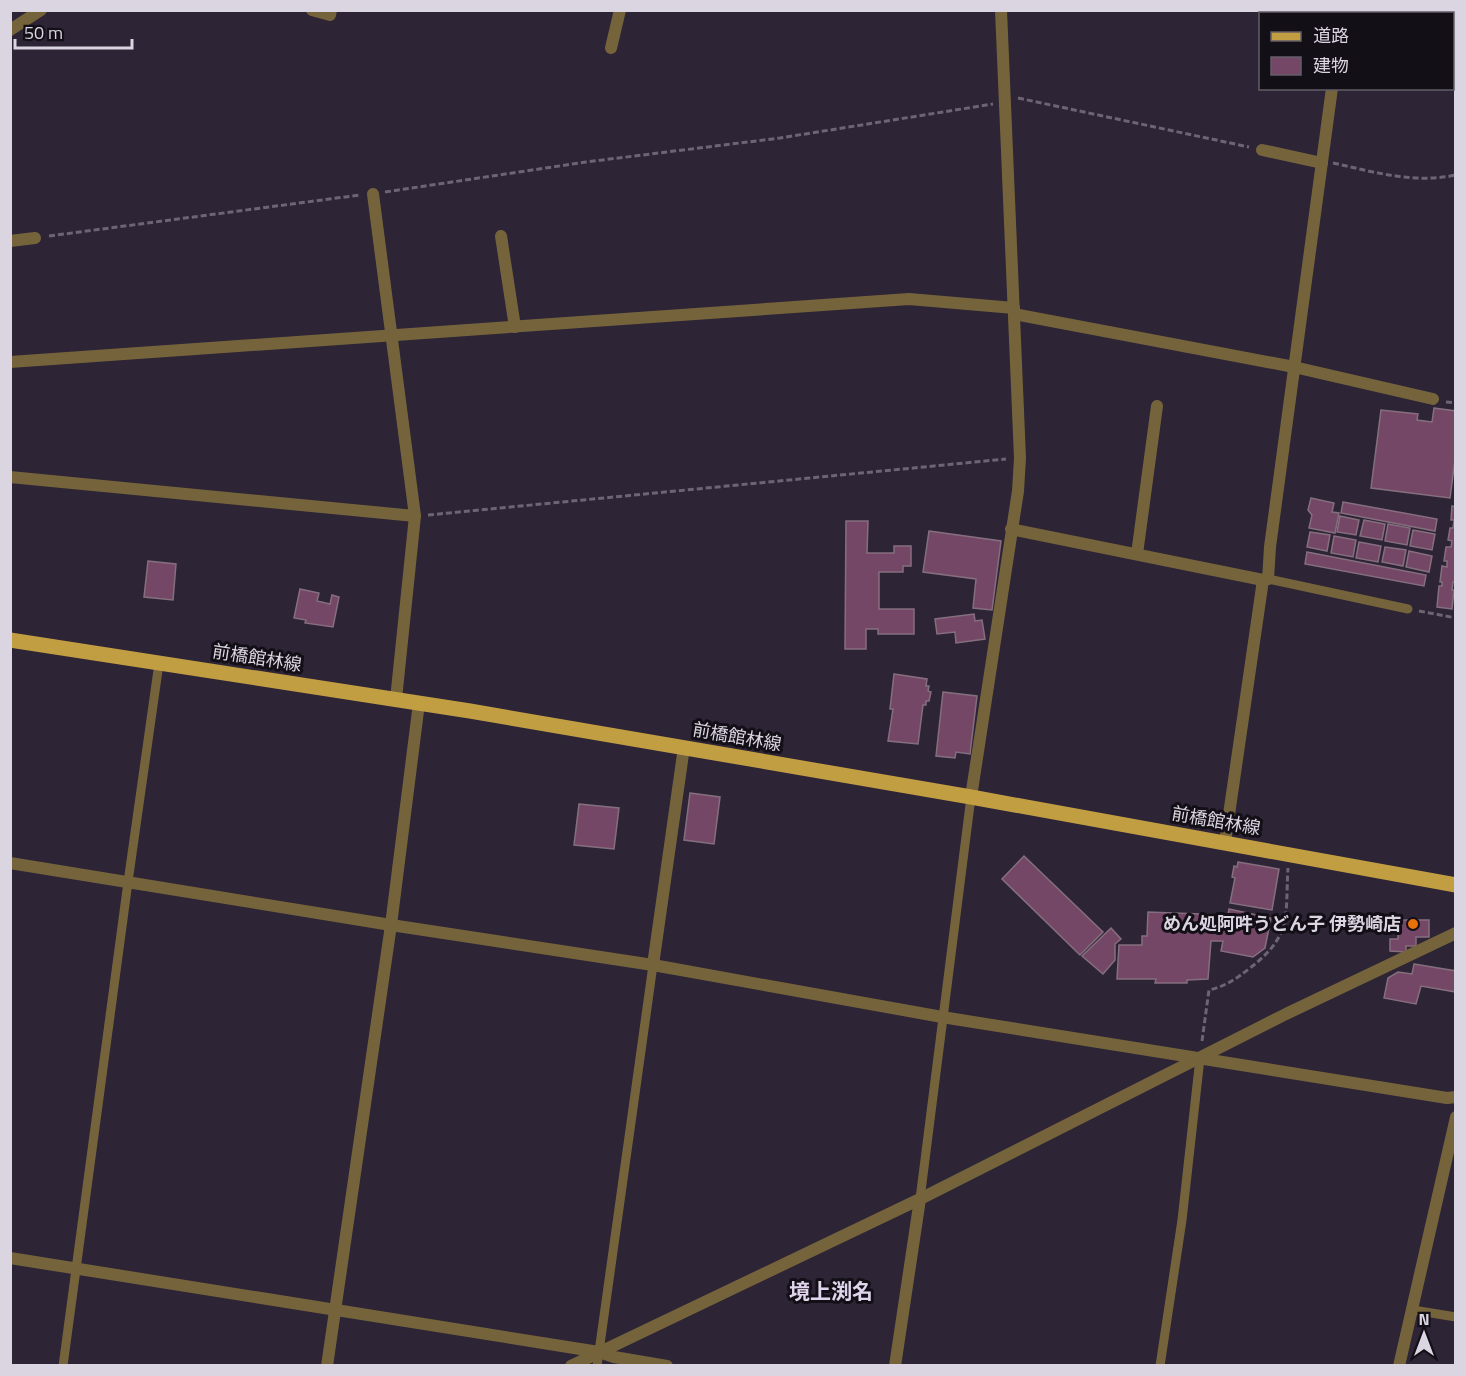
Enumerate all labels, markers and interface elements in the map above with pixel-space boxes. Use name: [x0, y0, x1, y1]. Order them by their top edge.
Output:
scale bar: [15, 12, 132, 50]
legend: [1259, 12, 1454, 90]
text: 50 m: [24, 19, 63, 46]
text: 道路: [1313, 22, 1349, 49]
text: 建物: [1313, 52, 1349, 79]
street label: 前橋館林線: [211, 637, 304, 678]
street label: 前橋館林線: [690, 715, 784, 758]
street label: 前橋館林線: [1169, 799, 1263, 842]
place label: めん処阿吽うどん子 伊勢崎店: [1163, 910, 1401, 937]
marker: めん処阿吽うどん子 伊勢崎店: [1406, 917, 1420, 931]
district label: 境上渕名: [789, 1275, 873, 1307]
north arrow: [1394, 1304, 1454, 1364]
text: N: [1418, 1307, 1430, 1331]

